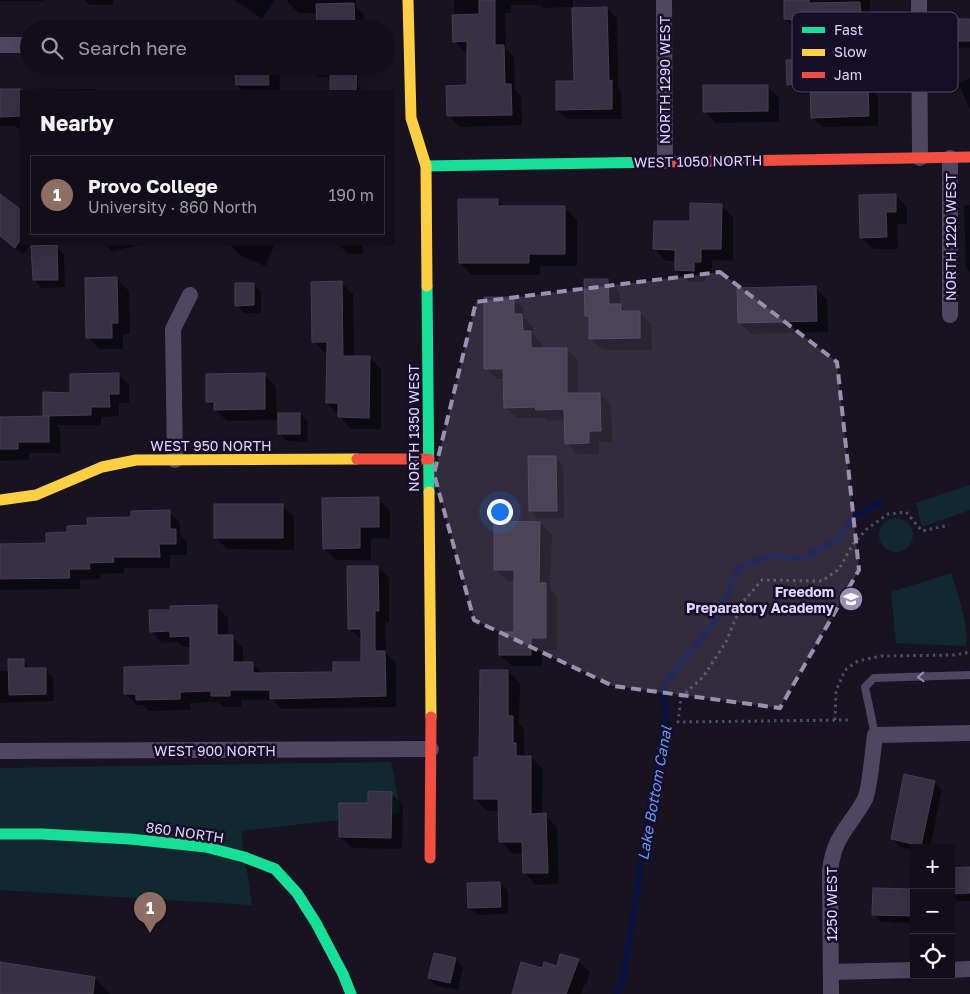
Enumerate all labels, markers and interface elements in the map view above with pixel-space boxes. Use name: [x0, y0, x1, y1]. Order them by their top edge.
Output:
legend: [792, 12, 958, 92]
street label: NORTH 1290 WEST: [656, 16, 673, 144]
search box: [20, 20, 395, 75]
text: Fast: [834, 21, 863, 38]
icon: search: [38, 34, 66, 62]
text: Search here: [78, 36, 187, 59]
text: Slow: [834, 43, 867, 60]
text: Jam: [834, 66, 862, 83]
text: Nearby: [40, 110, 114, 136]
street label: WEST 1050 NORTH: [634, 151, 762, 171]
street label: NORTH 1220 WEST: [942, 173, 959, 301]
text: Provo College: [88, 174, 218, 197]
text: 1: [53, 185, 61, 205]
text: 190 m: [328, 185, 374, 205]
text: University · 860 North: [88, 197, 257, 217]
street label: NORTH 1350 WEST: [405, 364, 422, 492]
street label: WEST 950 NORTH: [150, 437, 272, 454]
your location: [487, 499, 513, 525]
place label: Freedom Preparatory Academy: [686, 583, 835, 616]
school or university icon: Freedom Preparatory Academy: [838, 586, 864, 612]
one-way arrow: [917, 672, 925, 682]
water label: Lake Bottom Canal: [633, 723, 675, 861]
street label: WEST 900 NORTH: [154, 742, 276, 759]
street label: 860 NORTH: [145, 818, 225, 846]
map controls: [910, 844, 955, 979]
button: +: [910, 844, 955, 889]
street label: 1250 WEST: [823, 866, 840, 941]
button: −: [910, 889, 955, 934]
pin: 1: [134, 892, 166, 933]
button: locate: [910, 934, 955, 979]

